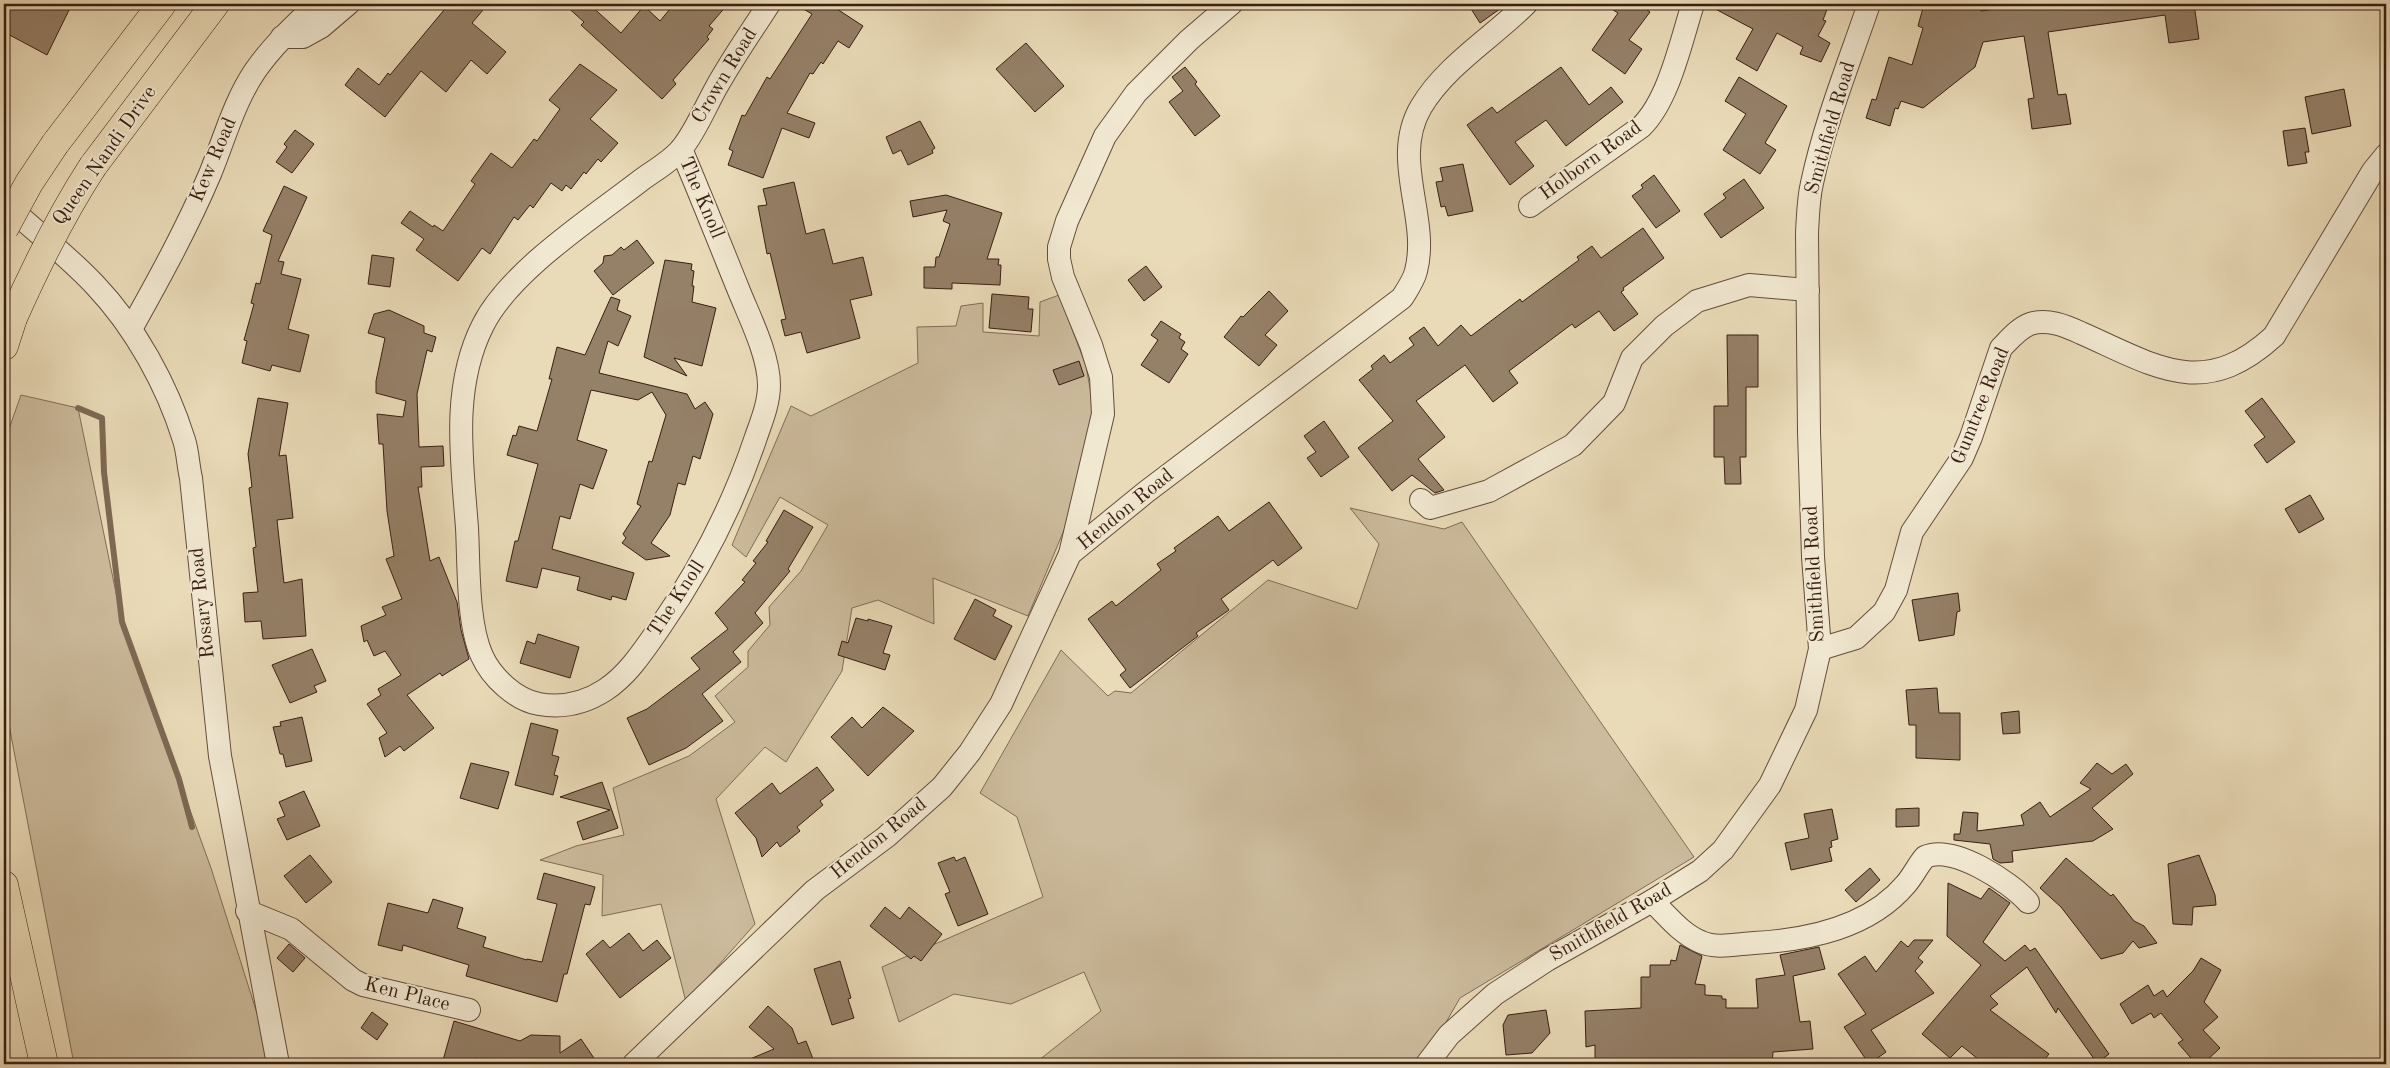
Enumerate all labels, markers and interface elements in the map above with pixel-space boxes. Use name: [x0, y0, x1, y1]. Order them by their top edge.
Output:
street label: Crown Road: [689, 25, 761, 127]
street label: Smithfield Road: [1802, 59, 1860, 197]
street label: Queen Nandi Drive: [49, 83, 161, 229]
street label: Kew Road: [187, 115, 241, 205]
street label: Holborn Road: [1536, 118, 1646, 204]
street label: The Knoll: [675, 154, 727, 242]
street label: Gumtree Road: [1948, 344, 2014, 468]
street label: Hendon Road: [1074, 465, 1178, 555]
street label: Smithfield Road: [1801, 505, 1829, 643]
street label: Rosary Road: [187, 546, 219, 660]
street label: The Knoll: [645, 557, 709, 641]
street label: Hendon Road: [827, 794, 931, 884]
street label: Smithfield Road: [1547, 880, 1675, 966]
street label: Ken Place: [362, 975, 452, 1015]

